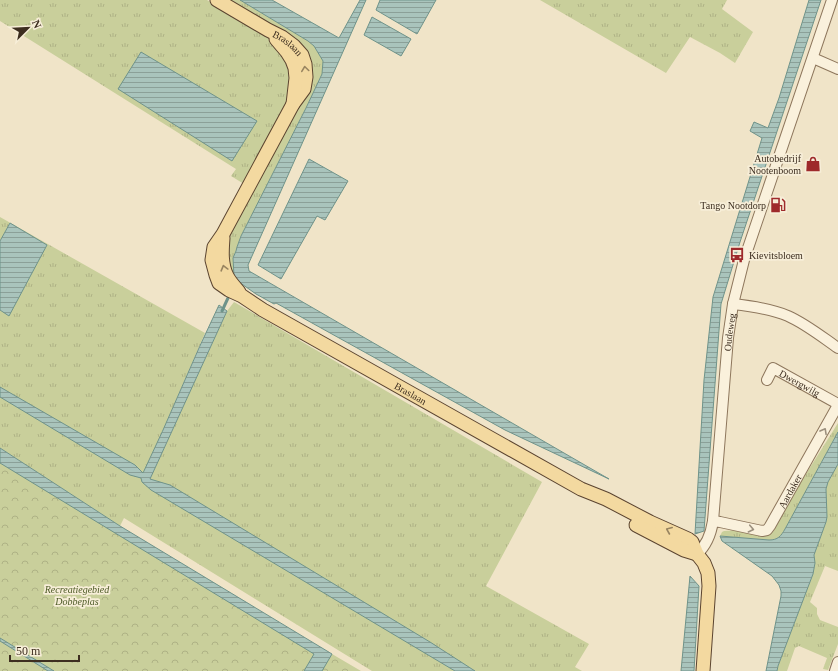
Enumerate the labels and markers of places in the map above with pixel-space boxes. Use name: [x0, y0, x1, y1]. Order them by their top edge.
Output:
place label: Autobedrijf Nootenboom: [749, 153, 802, 176]
shop icon: Autobedrijf Nootenboom: [804, 155, 822, 173]
fuel station icon: Tango Nootdorp: [769, 196, 787, 214]
place label: Tango Nootdorp: [700, 200, 766, 211]
bus stop icon: Kievitsbloem: [728, 246, 746, 264]
place label: Kievitsbloem: [749, 250, 803, 261]

